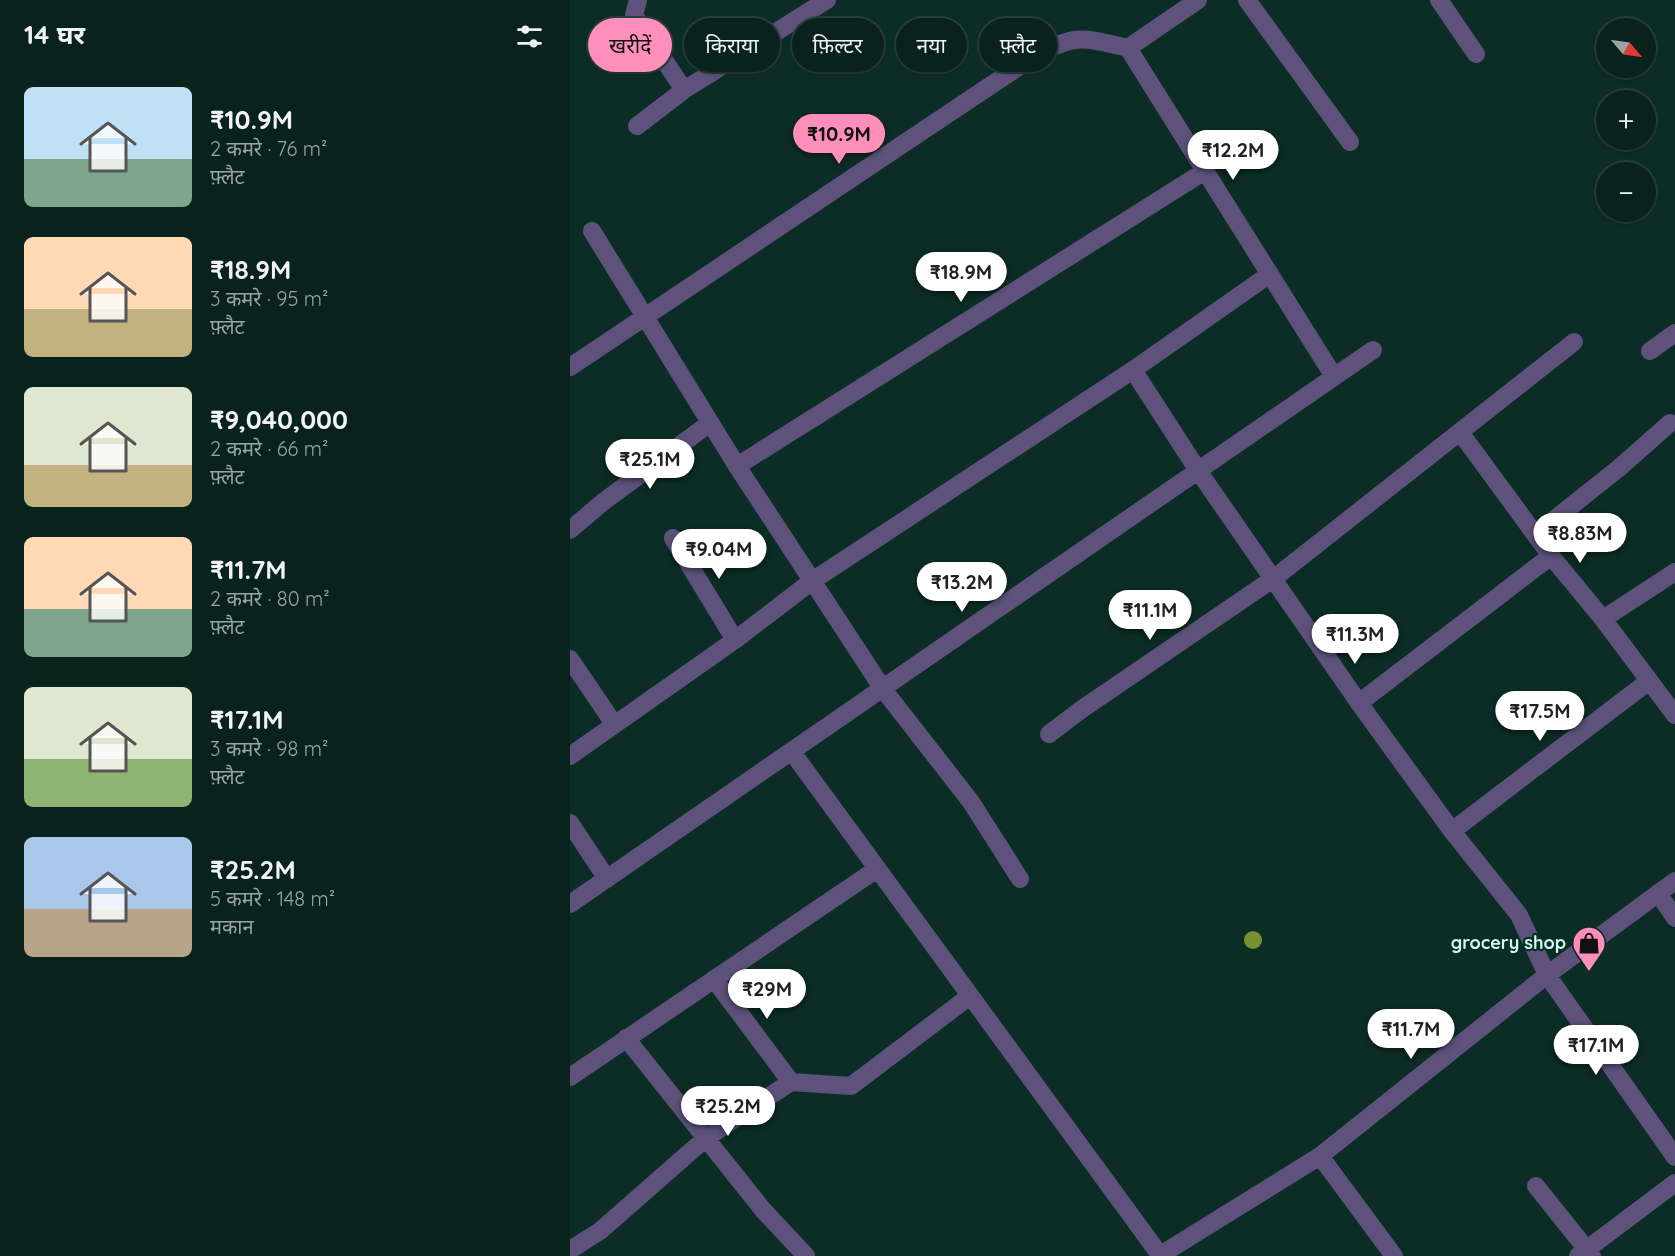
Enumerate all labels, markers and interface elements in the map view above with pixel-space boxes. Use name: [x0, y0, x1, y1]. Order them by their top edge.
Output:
text: 14 घर: [24, 18, 85, 51]
chip: खरीदें: [588, 18, 672, 72]
chip: किराया: [684, 18, 780, 72]
chip: फ़िल्टर: [792, 18, 884, 72]
chip: नया: [896, 18, 967, 72]
chip: फ़्लैट: [979, 18, 1057, 72]
north arrow: [1596, 18, 1656, 78]
map controls: [1596, 18, 1656, 222]
icon: filters: [513, 20, 546, 53]
button: +: [1596, 90, 1656, 150]
text: ₹10.9M: [210, 103, 293, 136]
icon: home: [72, 111, 144, 183]
pin: ₹10.9M: [790, 114, 888, 165]
text: ₹10.9M: [807, 121, 871, 146]
pin: ₹12.2M: [1184, 130, 1282, 181]
text: 2 कमरे · 76 m²: [210, 136, 327, 161]
text: ₹12.2M: [1202, 137, 1264, 162]
button: −: [1596, 162, 1656, 222]
text: फ़्लैट: [210, 164, 245, 189]
pin: ₹18.9M: [912, 252, 1010, 303]
text: ₹18.9M: [210, 253, 291, 286]
text: ₹18.9M: [930, 259, 992, 284]
icon: home: [72, 261, 144, 333]
text: 3 कमरे · 95 m²: [210, 286, 328, 311]
text: फ़्लैट: [210, 314, 245, 339]
text: ₹9,040,000: [210, 403, 348, 436]
icon: home: [72, 411, 144, 483]
text: 2 कमरे · 66 m²: [210, 436, 328, 461]
pin: ₹25.1M: [601, 439, 699, 490]
text: ₹25.1M: [619, 446, 681, 471]
text: फ़्लैट: [210, 464, 245, 489]
pin: ₹8.83M: [1531, 513, 1629, 564]
text: ₹8.83M: [1547, 520, 1613, 545]
pin: ₹9.04M: [670, 529, 768, 580]
text: ₹9.04M: [685, 536, 753, 561]
text: ₹11.7M: [210, 553, 287, 586]
icon: home: [72, 561, 144, 633]
pin: ₹13.2M: [913, 562, 1011, 613]
text: ₹13.2M: [931, 569, 993, 594]
text: 2 कमरे · 80 m²: [210, 586, 330, 611]
pin: ₹11.1M: [1101, 590, 1199, 641]
text: ₹11.1M: [1123, 597, 1177, 622]
text: फ़्लैट: [210, 614, 245, 639]
pin: ₹11.3M: [1306, 614, 1404, 665]
text: ₹11.3M: [1326, 621, 1384, 646]
pin: ₹17.5M: [1491, 691, 1589, 742]
text: ₹17.5M: [1509, 698, 1571, 723]
text: ₹17.1M: [210, 703, 284, 736]
icon: home: [72, 711, 144, 783]
text: 3 कमरे · 98 m²: [210, 736, 328, 761]
text: फ़्लैट: [210, 764, 245, 789]
text: ₹25.2M: [210, 853, 296, 886]
icon: home: [72, 861, 144, 933]
text: 5 कमरे · 148 m²: [210, 886, 335, 911]
text: मकान: [210, 914, 254, 939]
shop icon: grocery shop: [1571, 925, 1607, 972]
place label: grocery shop: [1451, 931, 1566, 954]
pin: ₹29M: [731, 969, 803, 1020]
text: ₹29M: [742, 976, 792, 1001]
pin: ₹11.7M: [1362, 1009, 1460, 1060]
text: ₹11.7M: [1382, 1016, 1440, 1041]
pin: ₹17.1M: [1547, 1025, 1645, 1076]
text: ₹17.1M: [1568, 1032, 1624, 1057]
pin: ₹25.2M: [679, 1086, 777, 1137]
text: ₹25.2M: [695, 1093, 761, 1118]

